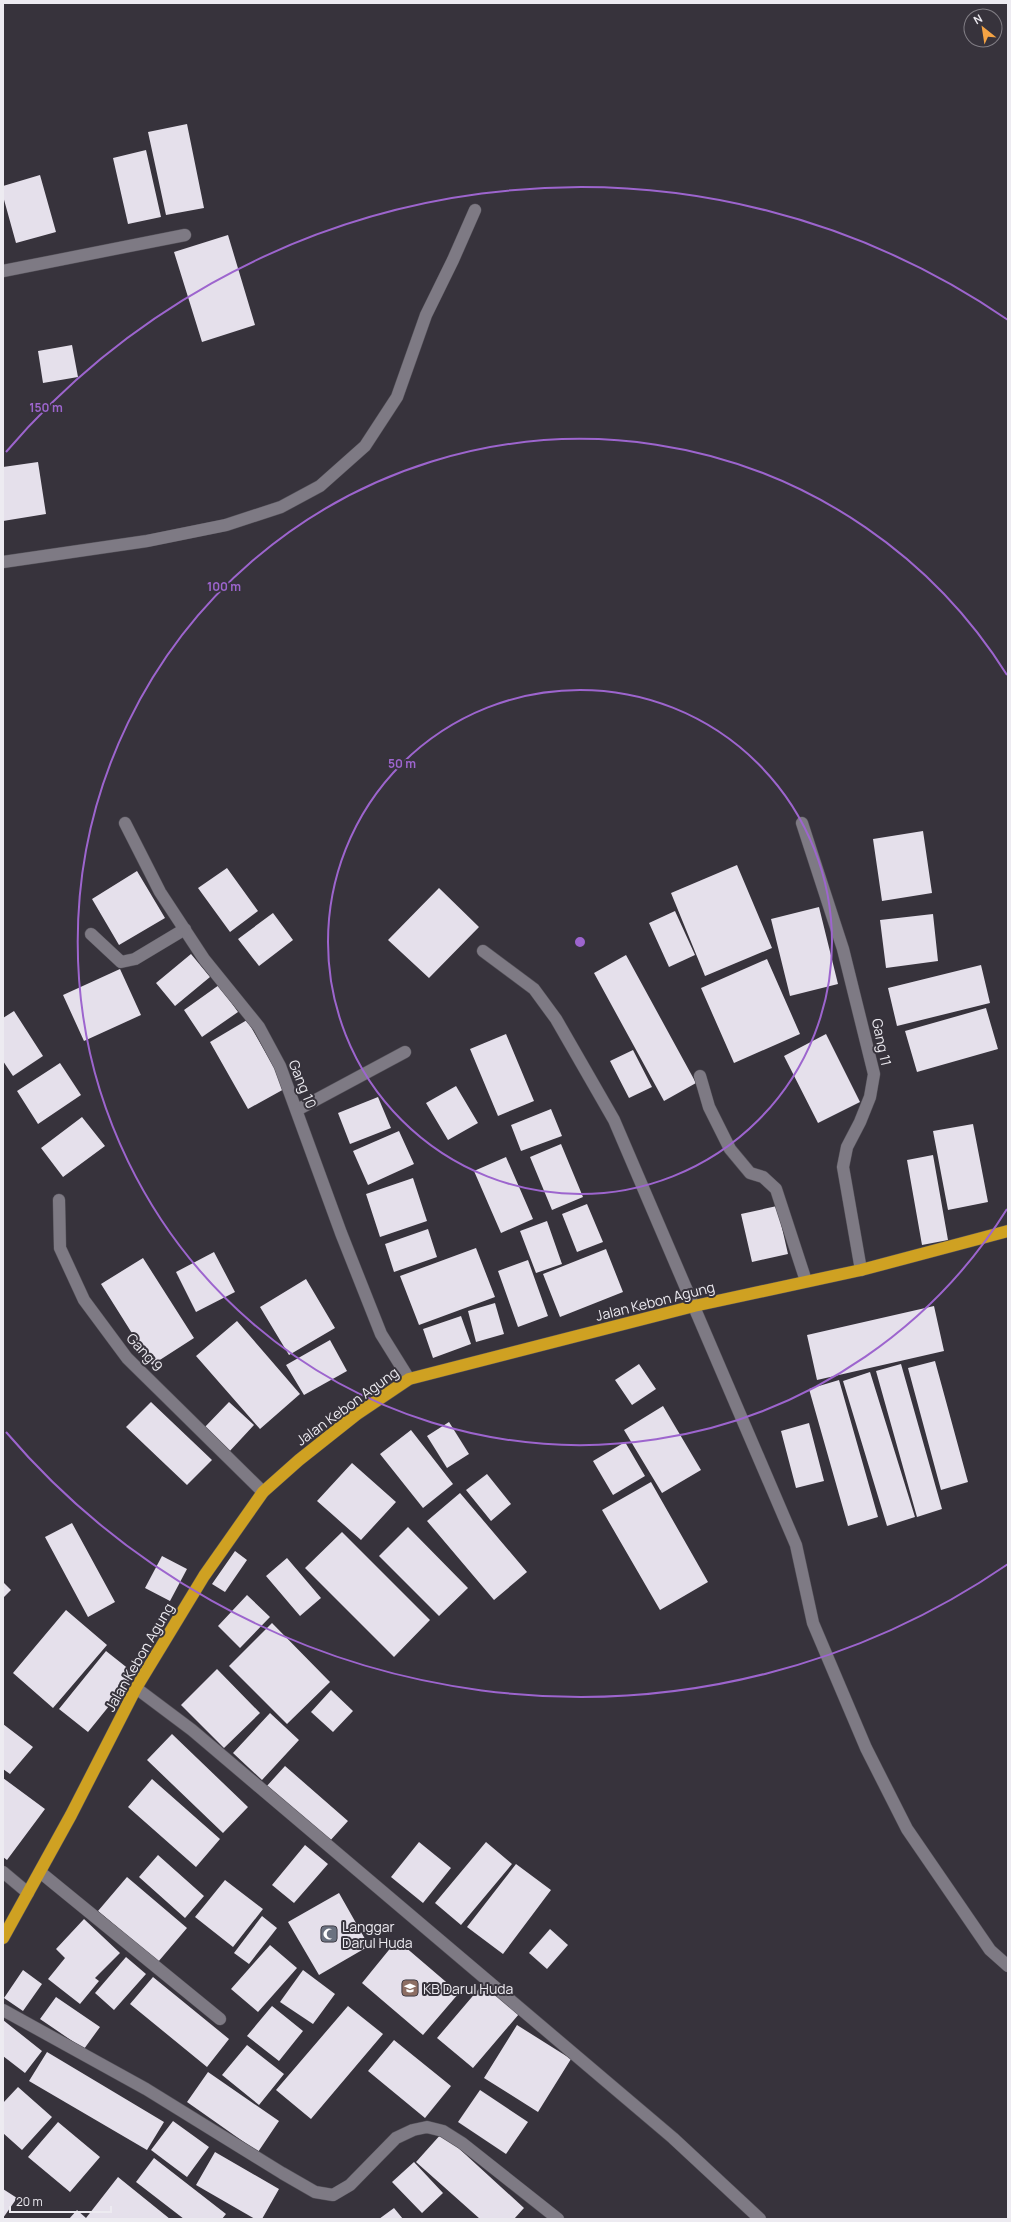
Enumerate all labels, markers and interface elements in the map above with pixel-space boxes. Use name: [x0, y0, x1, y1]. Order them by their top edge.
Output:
north arrow: [963, 8, 1003, 48]
text: N: [971, 10, 985, 27]
text: 150 m: [29, 399, 63, 416]
text: 100 m: [207, 578, 241, 595]
text: 50 m: [388, 755, 416, 772]
centre of rings: [573, 935, 587, 949]
street label: Gang 11: [868, 1017, 896, 1067]
street label: Gang 10: [285, 1057, 321, 1111]
street label: Jalan Kebon Agung: [593, 1277, 717, 1325]
street label: Gang 9: [123, 1329, 167, 1375]
street label: Jalan Kebon Agung: [292, 1362, 402, 1450]
street label: Jalan Kebon Agung: [100, 1599, 178, 1715]
place label: Langgar Darul Huda: [342, 1917, 413, 1952]
mosque icon: Langgar Darul Huda: [319, 1924, 339, 1944]
school or university icon: KB Darul Huda: [400, 1978, 420, 1998]
place label: KB Darul Huda: [423, 1979, 513, 1998]
scale bar: [10, 2188, 111, 2214]
text: 20 m: [16, 2193, 43, 2210]

